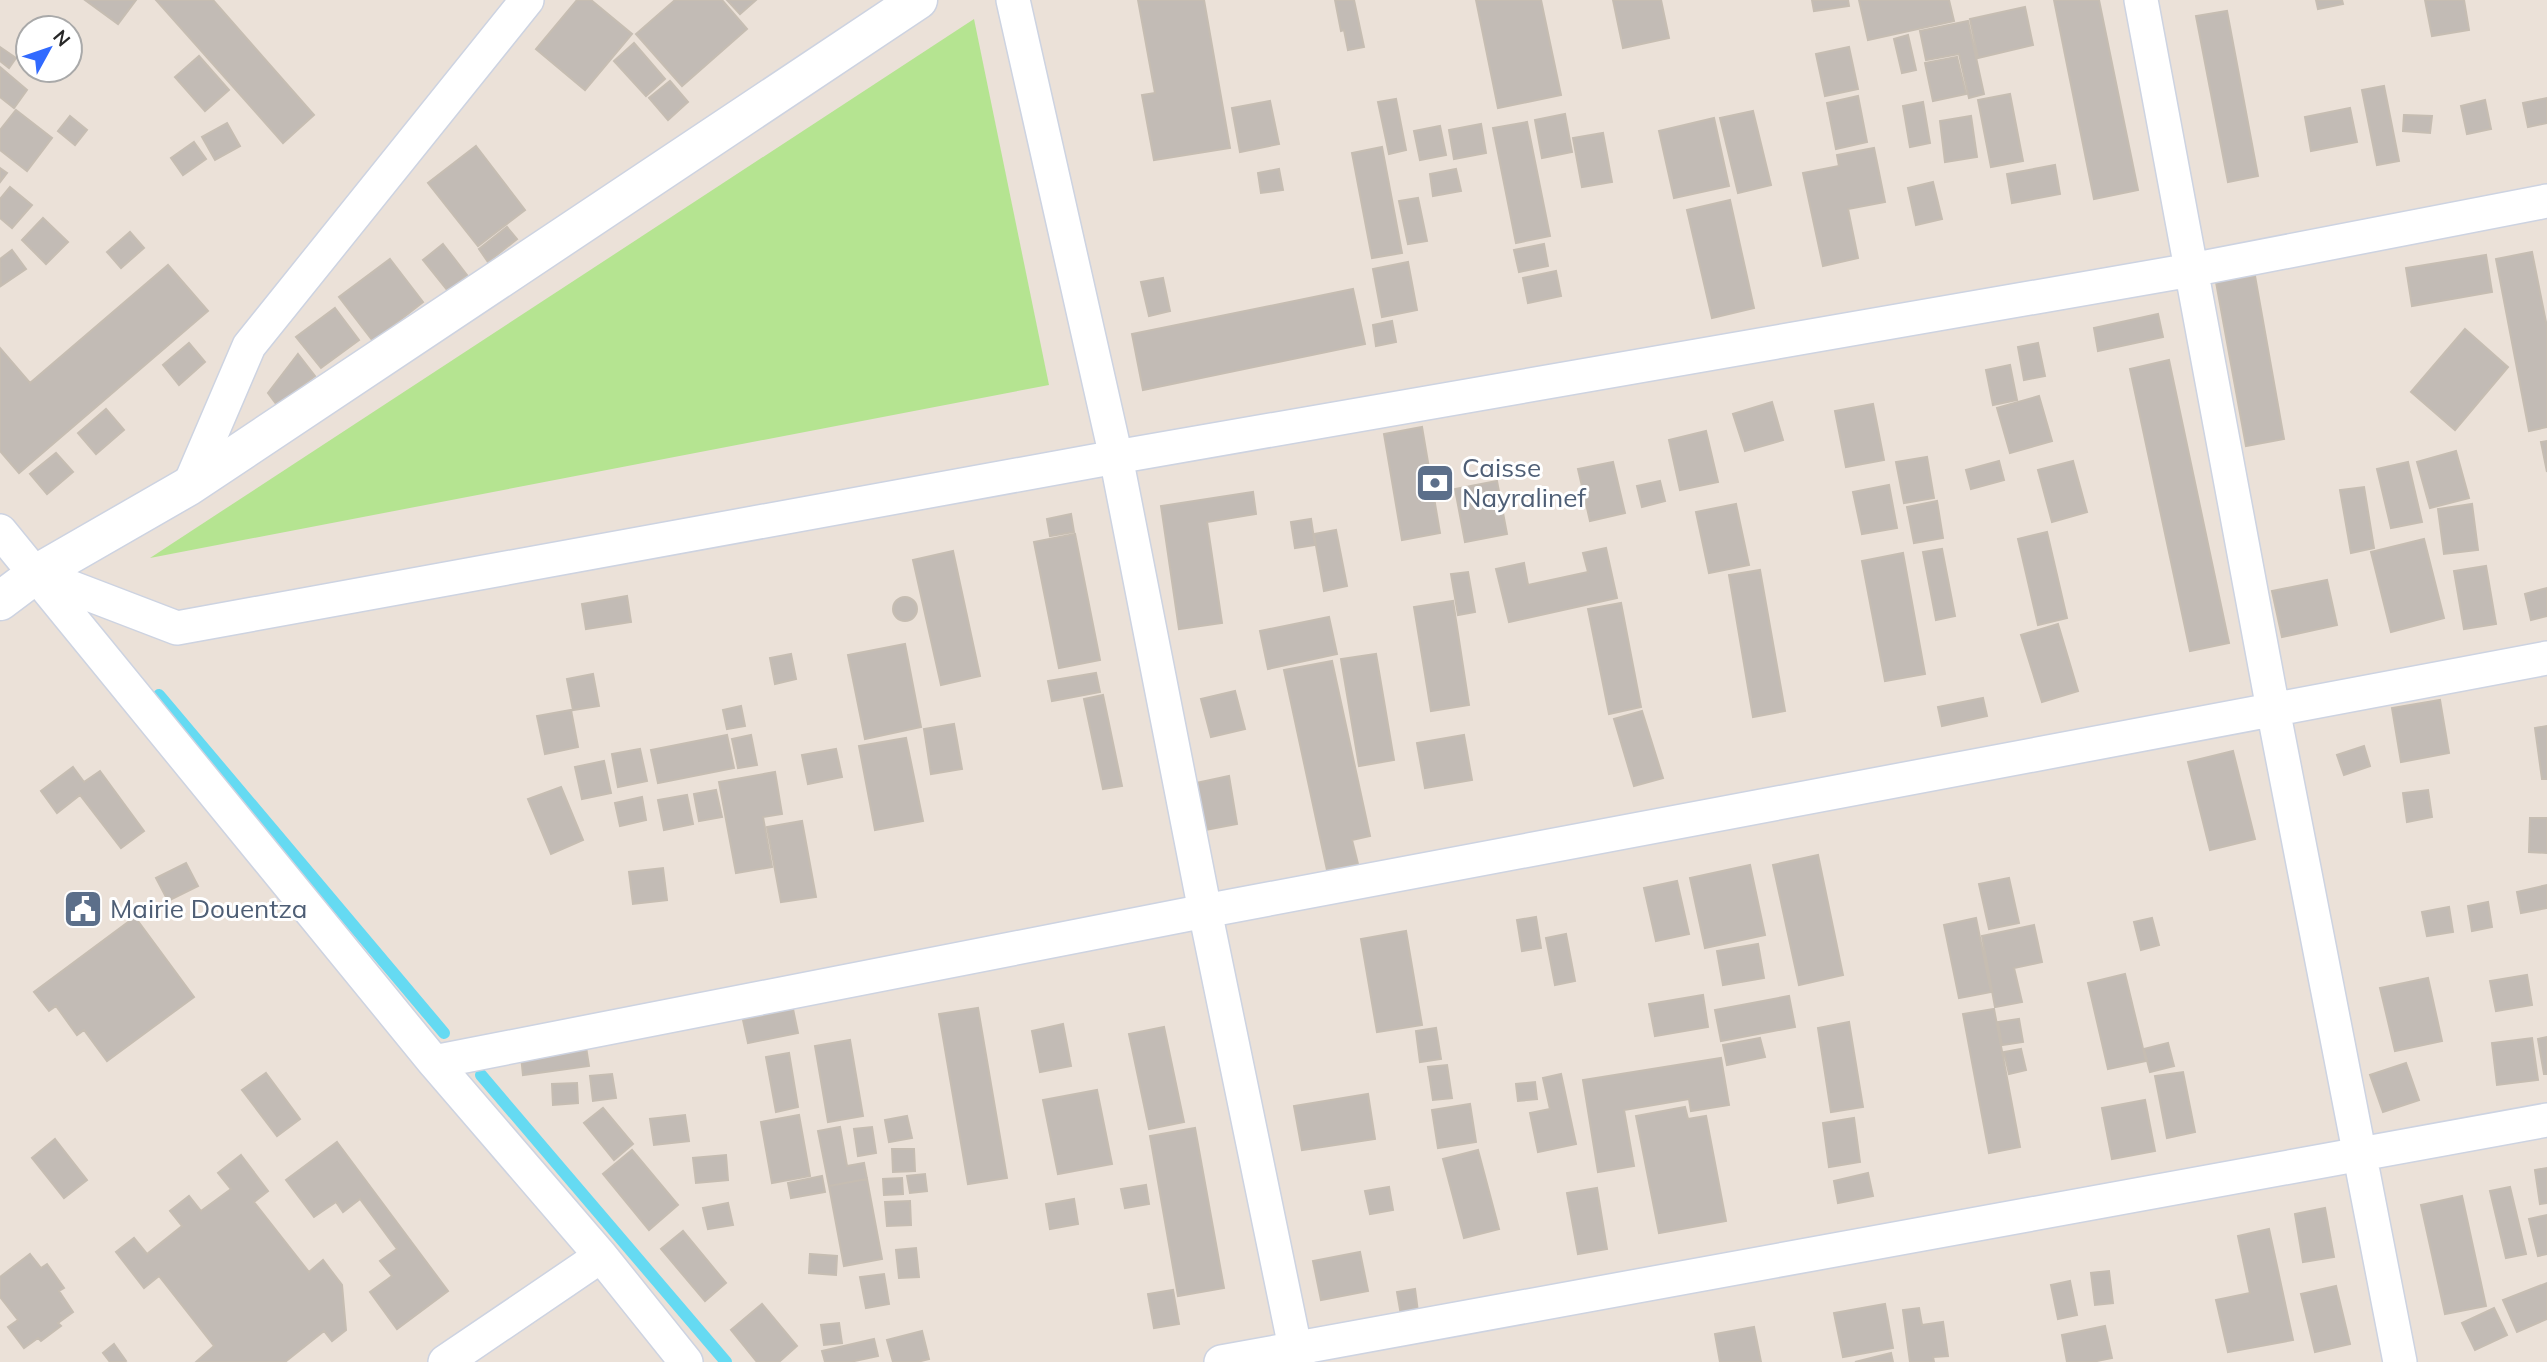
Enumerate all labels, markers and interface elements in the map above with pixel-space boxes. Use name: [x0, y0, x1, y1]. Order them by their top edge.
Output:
north arrow: [14, 14, 84, 84]
text: N: [48, 25, 76, 51]
place label: Caisse Nayralinef: [1462, 451, 1587, 514]
bank icon: Caisse Nayralinef: [1414, 462, 1456, 504]
public building icon: Mairie Douentza: [62, 888, 104, 930]
place label: Mairie Douentza: [110, 892, 307, 925]

